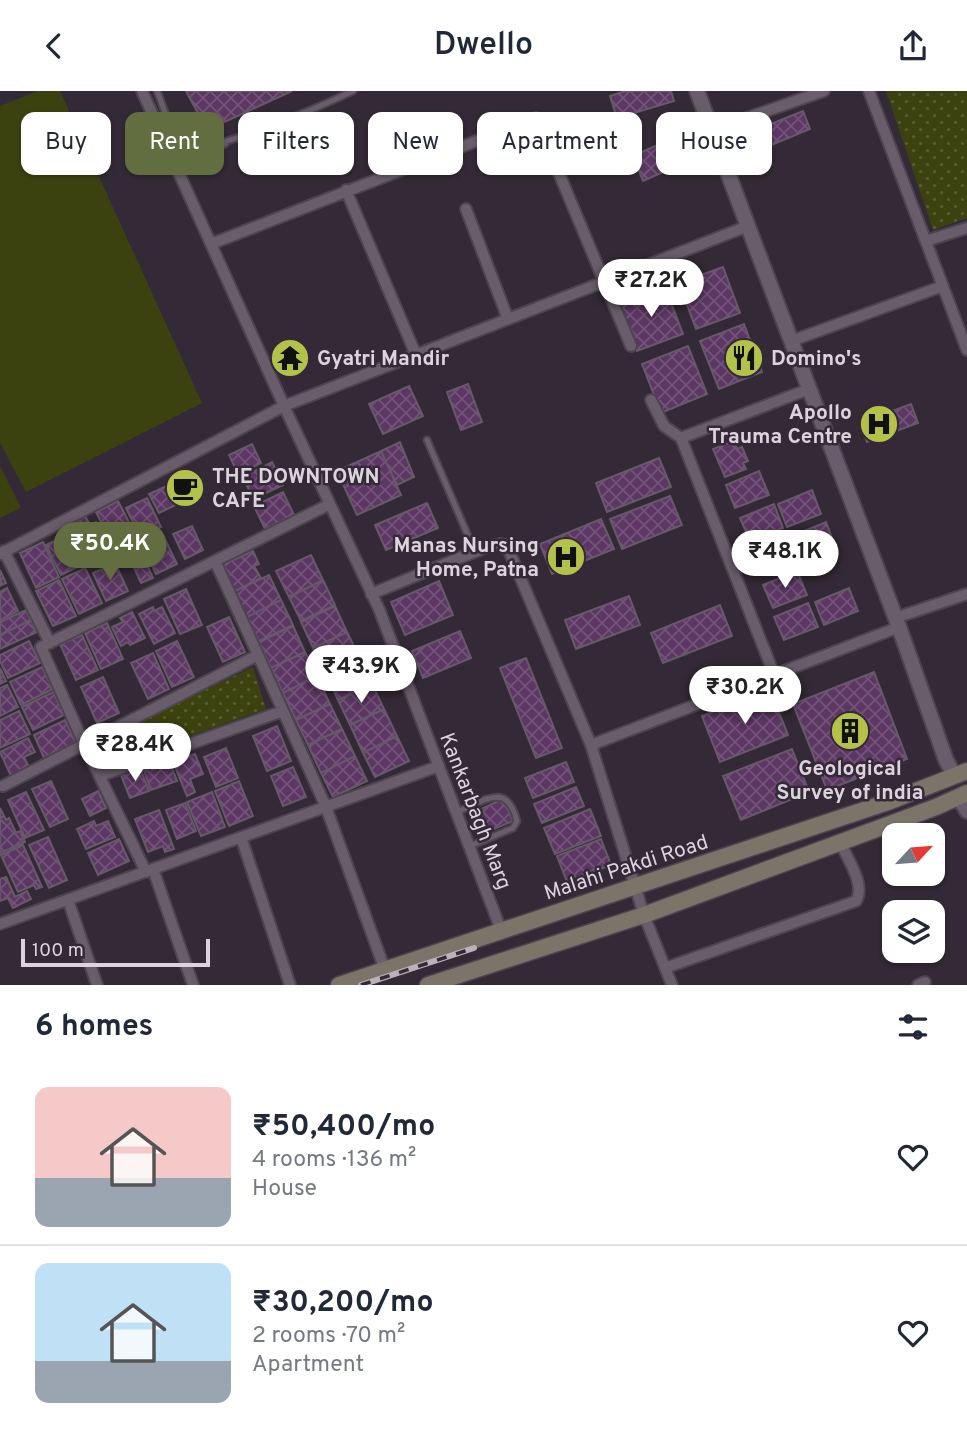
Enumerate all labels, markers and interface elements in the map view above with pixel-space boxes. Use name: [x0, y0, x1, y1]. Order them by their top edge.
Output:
text: Dwello: [434, 26, 533, 66]
icon: back: [35, 27, 73, 65]
icon: share: [894, 27, 932, 65]
chip: Buy: [21, 112, 111, 175]
chip: Rent: [125, 112, 224, 175]
chip: Filters: [238, 112, 354, 175]
chip: New: [368, 112, 463, 175]
chip: Apartment: [477, 112, 642, 175]
chip: House: [656, 112, 772, 175]
pin: ₹27.2K: [594, 259, 708, 319]
text: ₹27.2K: [614, 267, 688, 296]
temple icon: Gyatri Mandir: [269, 337, 311, 379]
restaurant icon: Domino's: [723, 337, 765, 379]
place label: Gyatri Mandir: [317, 346, 449, 373]
place label: Domino's: [771, 346, 862, 373]
place label: Apollo Trauma Centre: [708, 400, 852, 451]
hospital icon: Apollo Trauma Centre: [858, 403, 900, 445]
place label: THE DOWNTOWN CAFE: [212, 464, 380, 515]
cafe icon: THE DOWNTOWN CAFE: [164, 467, 206, 509]
pin: ₹50.4K: [53, 523, 167, 582]
text: ₹50.4K: [70, 530, 150, 559]
pin: ₹48.1K: [728, 531, 842, 590]
place label: Manas Nursing Home, Patna: [393, 533, 539, 584]
hospital icon: Manas Nursing Home, Patna: [545, 536, 587, 578]
text: ₹48.1K: [748, 538, 822, 567]
pin: ₹43.9K: [304, 645, 418, 705]
text: ₹43.9K: [321, 653, 401, 682]
pin: ₹30.2K: [688, 667, 802, 726]
text: ₹30.2K: [705, 674, 785, 703]
building icon: Geological Survey of india: [829, 710, 871, 752]
pin: ₹28.4K: [78, 723, 192, 783]
street label: Kankarbagh Marg: [432, 729, 517, 894]
text: ₹28.4K: [95, 731, 175, 760]
place label: Geological Survey of india: [777, 756, 923, 807]
north arrow: [882, 823, 945, 885]
map controls: [882, 823, 945, 963]
street label: Malahi Pakdi Road: [541, 829, 712, 908]
button: layers: [882, 900, 945, 963]
scale bar: [21, 936, 210, 968]
text: 100 m: [32, 939, 84, 963]
icon: filters: [894, 1008, 932, 1046]
text: 6 homes: [35, 1009, 153, 1046]
text: ₹50,400/mo: [252, 1109, 435, 1146]
icon: home: [91, 1115, 175, 1199]
icon: heart: [894, 1138, 932, 1176]
text: 4 rooms · 136 m²: [252, 1146, 416, 1175]
text: House: [252, 1175, 317, 1204]
text: ₹30,200/mo: [252, 1285, 434, 1322]
icon: home: [91, 1291, 175, 1375]
icon: heart: [894, 1314, 932, 1352]
text: 2 rooms · 70 m²: [252, 1322, 405, 1351]
text: Apartment: [252, 1351, 364, 1380]

